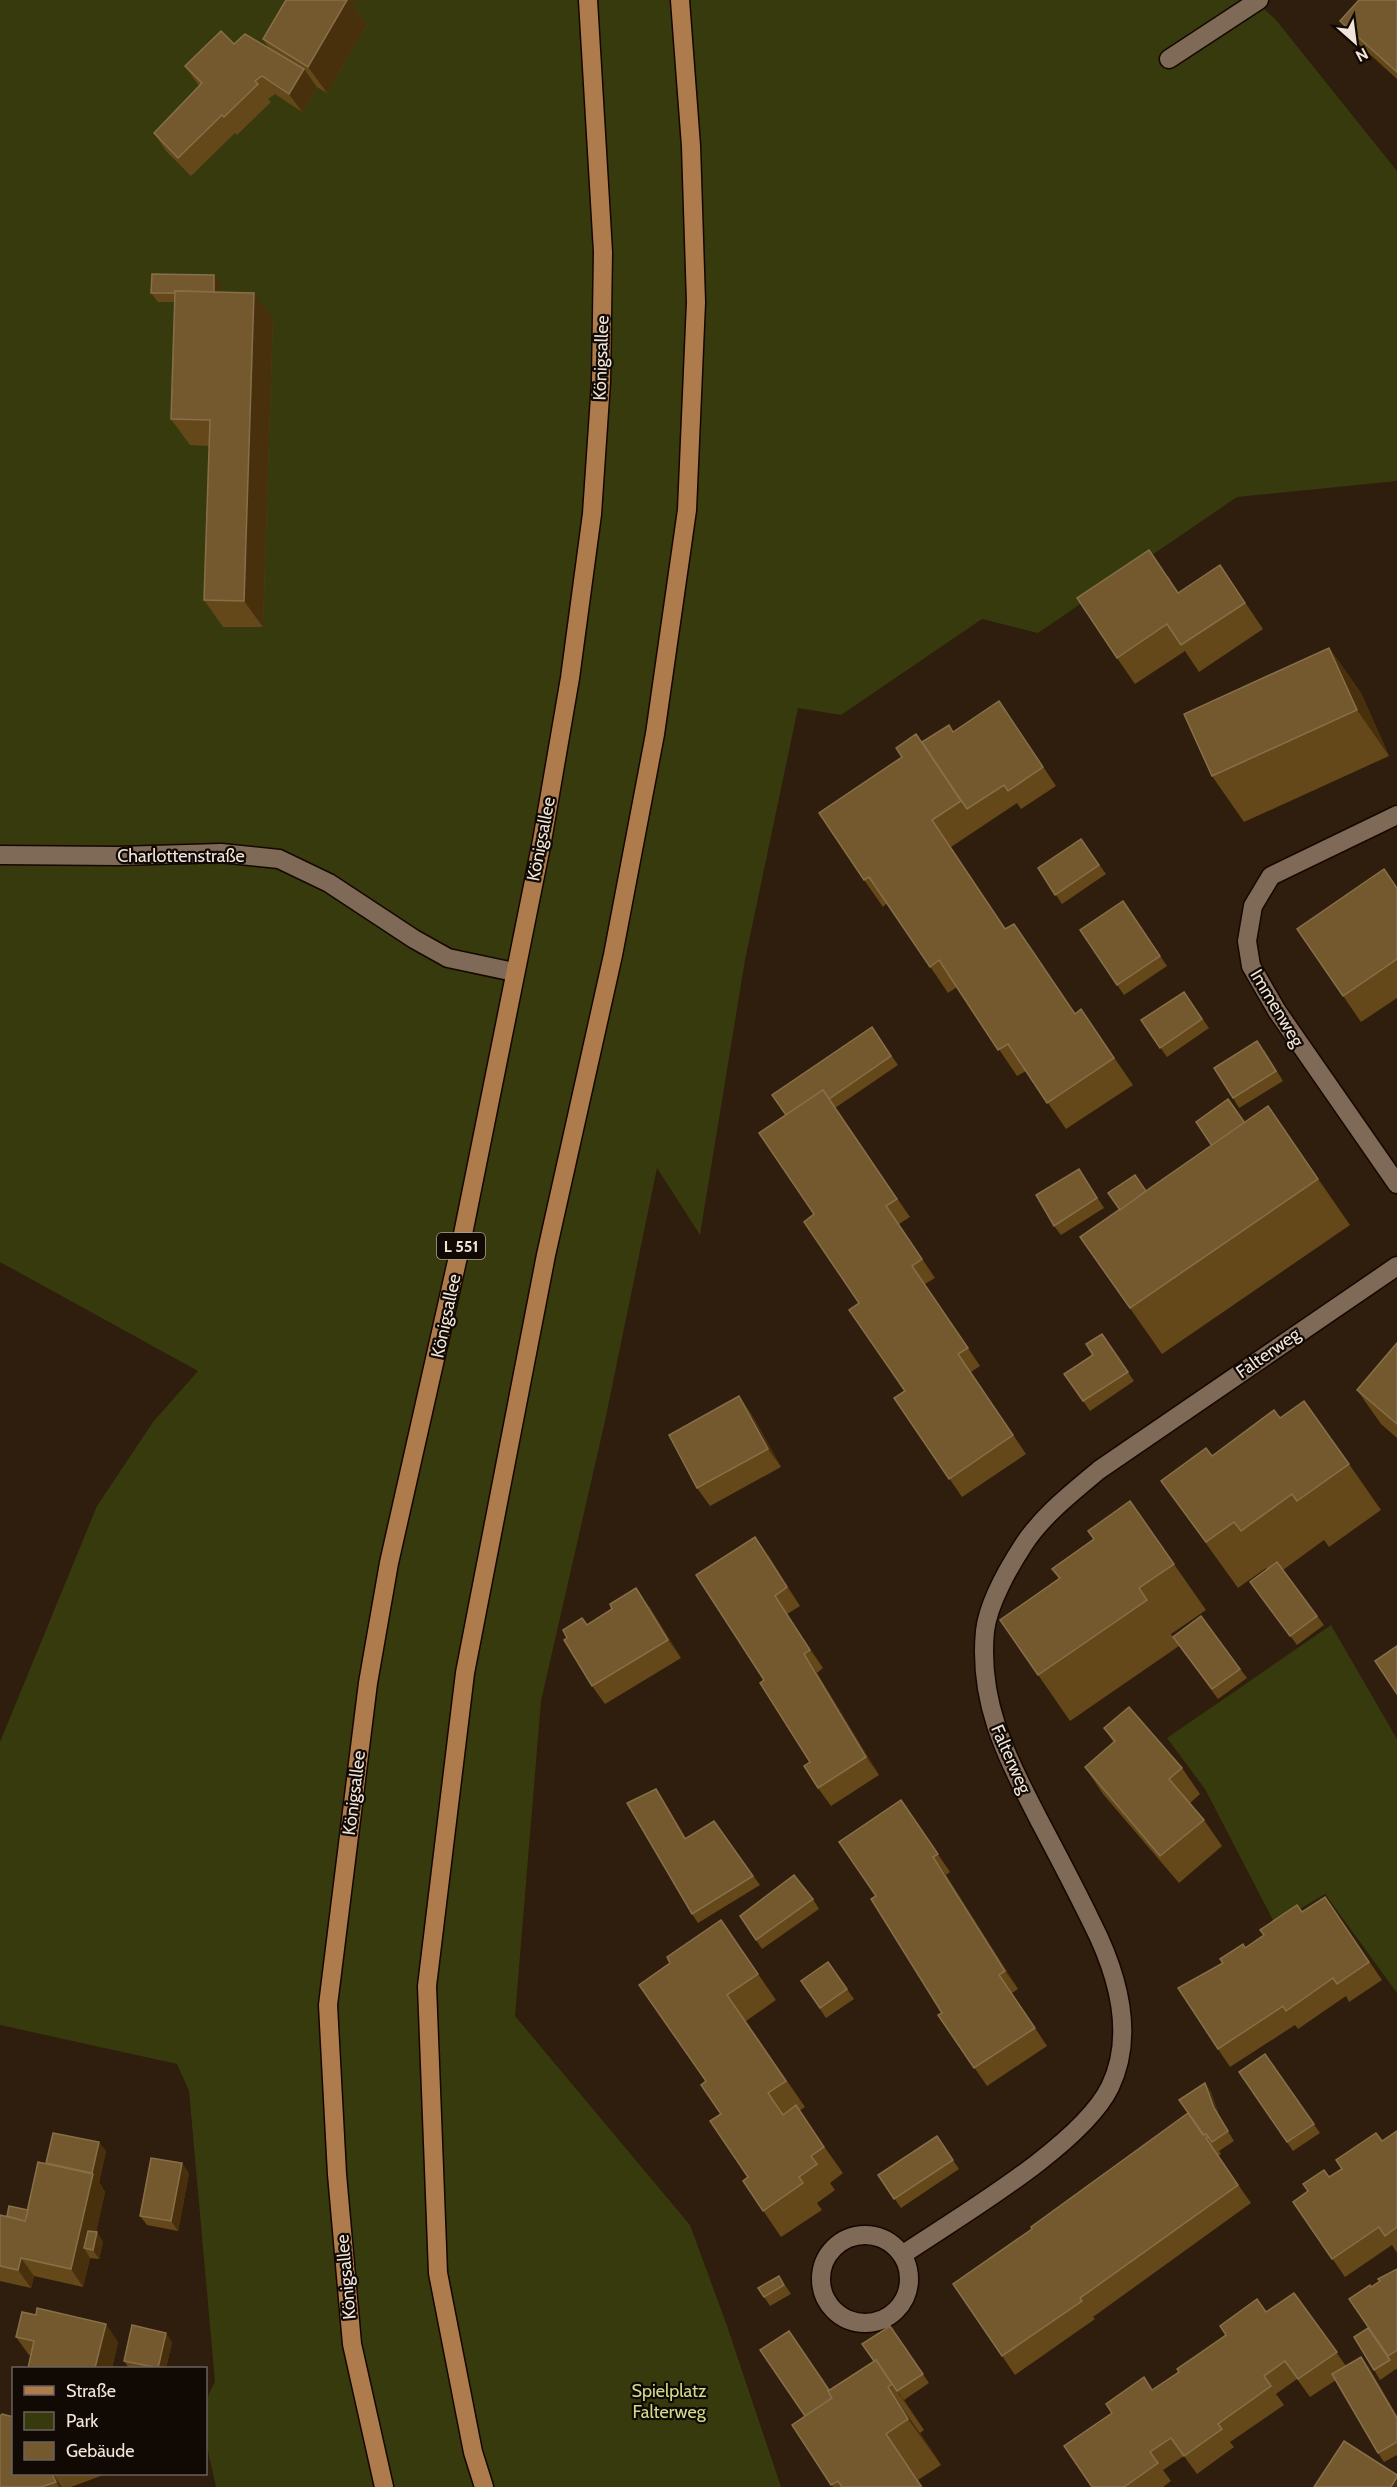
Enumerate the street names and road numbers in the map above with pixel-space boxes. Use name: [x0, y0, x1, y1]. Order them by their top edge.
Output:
street label: Königsallee: [589, 315, 613, 401]
street label: Königsallee: [522, 795, 560, 883]
street label: Charlottenstraße: [117, 845, 245, 867]
street label: Immenweg: [1245, 965, 1309, 1052]
road number: L 551: [437, 1233, 485, 1259]
street label: Königsallee: [426, 1272, 466, 1360]
street label: Falterweg: [1232, 1322, 1305, 1383]
street label: Falterweg: [986, 1721, 1036, 1798]
street label: Königsallee: [338, 1749, 370, 1837]
street label: Königsallee: [331, 2234, 361, 2320]

